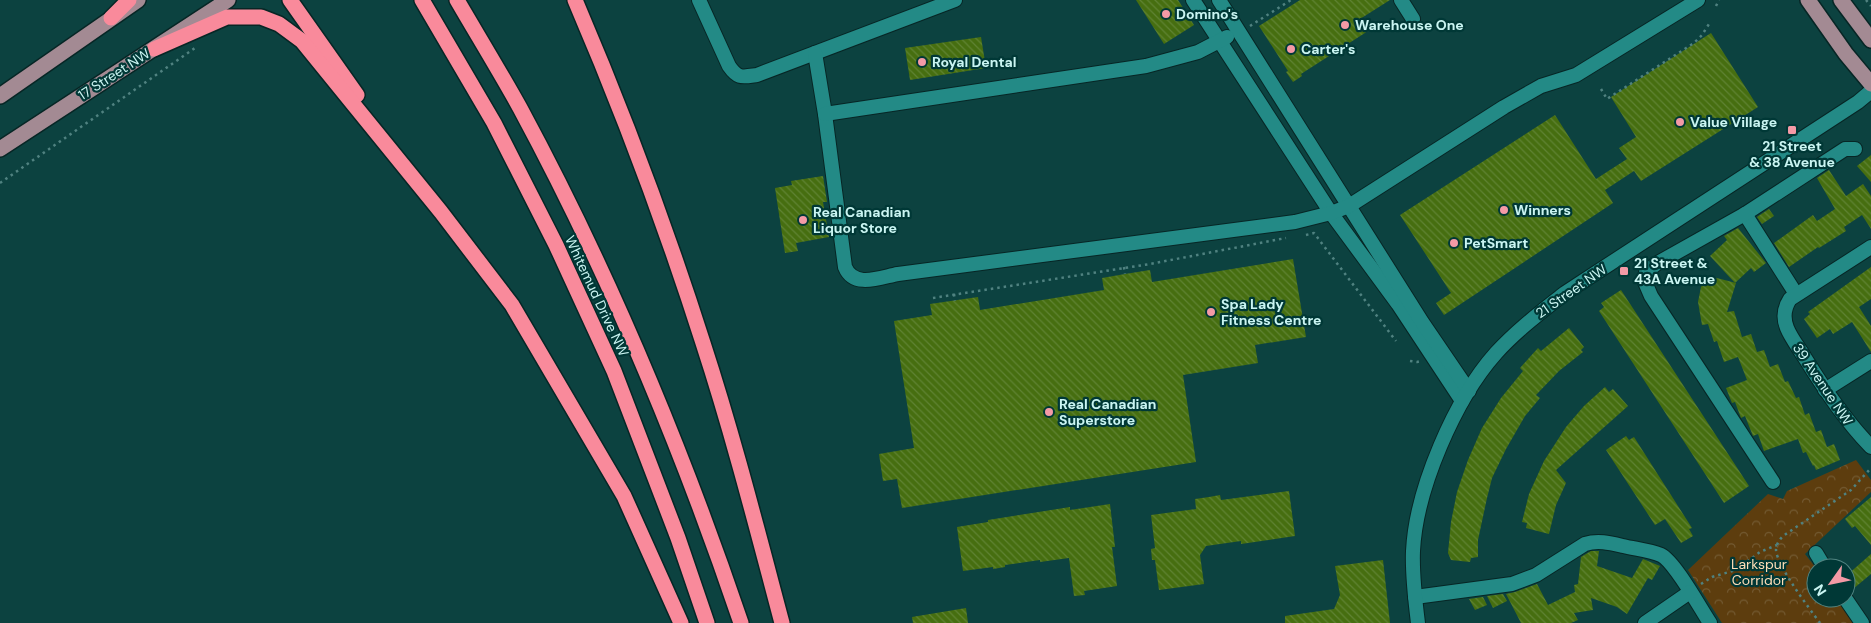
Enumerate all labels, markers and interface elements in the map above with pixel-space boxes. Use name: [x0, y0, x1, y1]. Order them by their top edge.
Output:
place label: Domino's: [1176, 5, 1238, 23]
marker: Domino's: [1160, 8, 1172, 20]
place label: Warehouse One: [1355, 16, 1464, 34]
marker: Warehouse One: [1339, 19, 1351, 31]
place label: Carter's: [1301, 40, 1356, 58]
marker: Carter's: [1285, 43, 1297, 55]
street label: 17 Street NW: [75, 44, 154, 104]
place label: Royal Dental: [932, 53, 1016, 71]
marker: Royal Dental: [916, 56, 928, 68]
place label: Value Village: [1690, 113, 1777, 131]
marker: Value Village: [1674, 116, 1686, 128]
marker: 21 Street & 38 Avenue: [1786, 124, 1798, 136]
place label: 21 Street & 38 Avenue: [1749, 137, 1835, 171]
place label: Winners: [1514, 201, 1571, 219]
place label: Real Canadian Liquor Store: [813, 203, 910, 237]
marker: Winners: [1498, 204, 1510, 216]
marker: Real Canadian Liquor Store: [797, 214, 809, 226]
street label: Whitemud Drive NW: [561, 233, 633, 360]
place label: PetSmart: [1464, 234, 1528, 252]
marker: PetSmart: [1448, 237, 1460, 249]
place label: 21 Street & 43A Avenue: [1634, 254, 1715, 288]
street label: 21 Street NW: [1532, 260, 1610, 322]
marker: 21 Street & 43A Avenue: [1618, 265, 1630, 277]
place label: Spa Lady Fitness Centre: [1221, 295, 1321, 329]
marker: Spa Lady Fitness Centre: [1205, 306, 1217, 318]
street label: 39 Avenue NW: [1789, 340, 1857, 429]
place label: Real Canadian Superstore: [1059, 395, 1156, 429]
marker: Real Canadian Superstore: [1043, 406, 1055, 418]
park label: Larkspur Corridor: [1731, 555, 1787, 589]
north arrow: [1806, 558, 1856, 608]
text: N: [1810, 581, 1830, 599]

